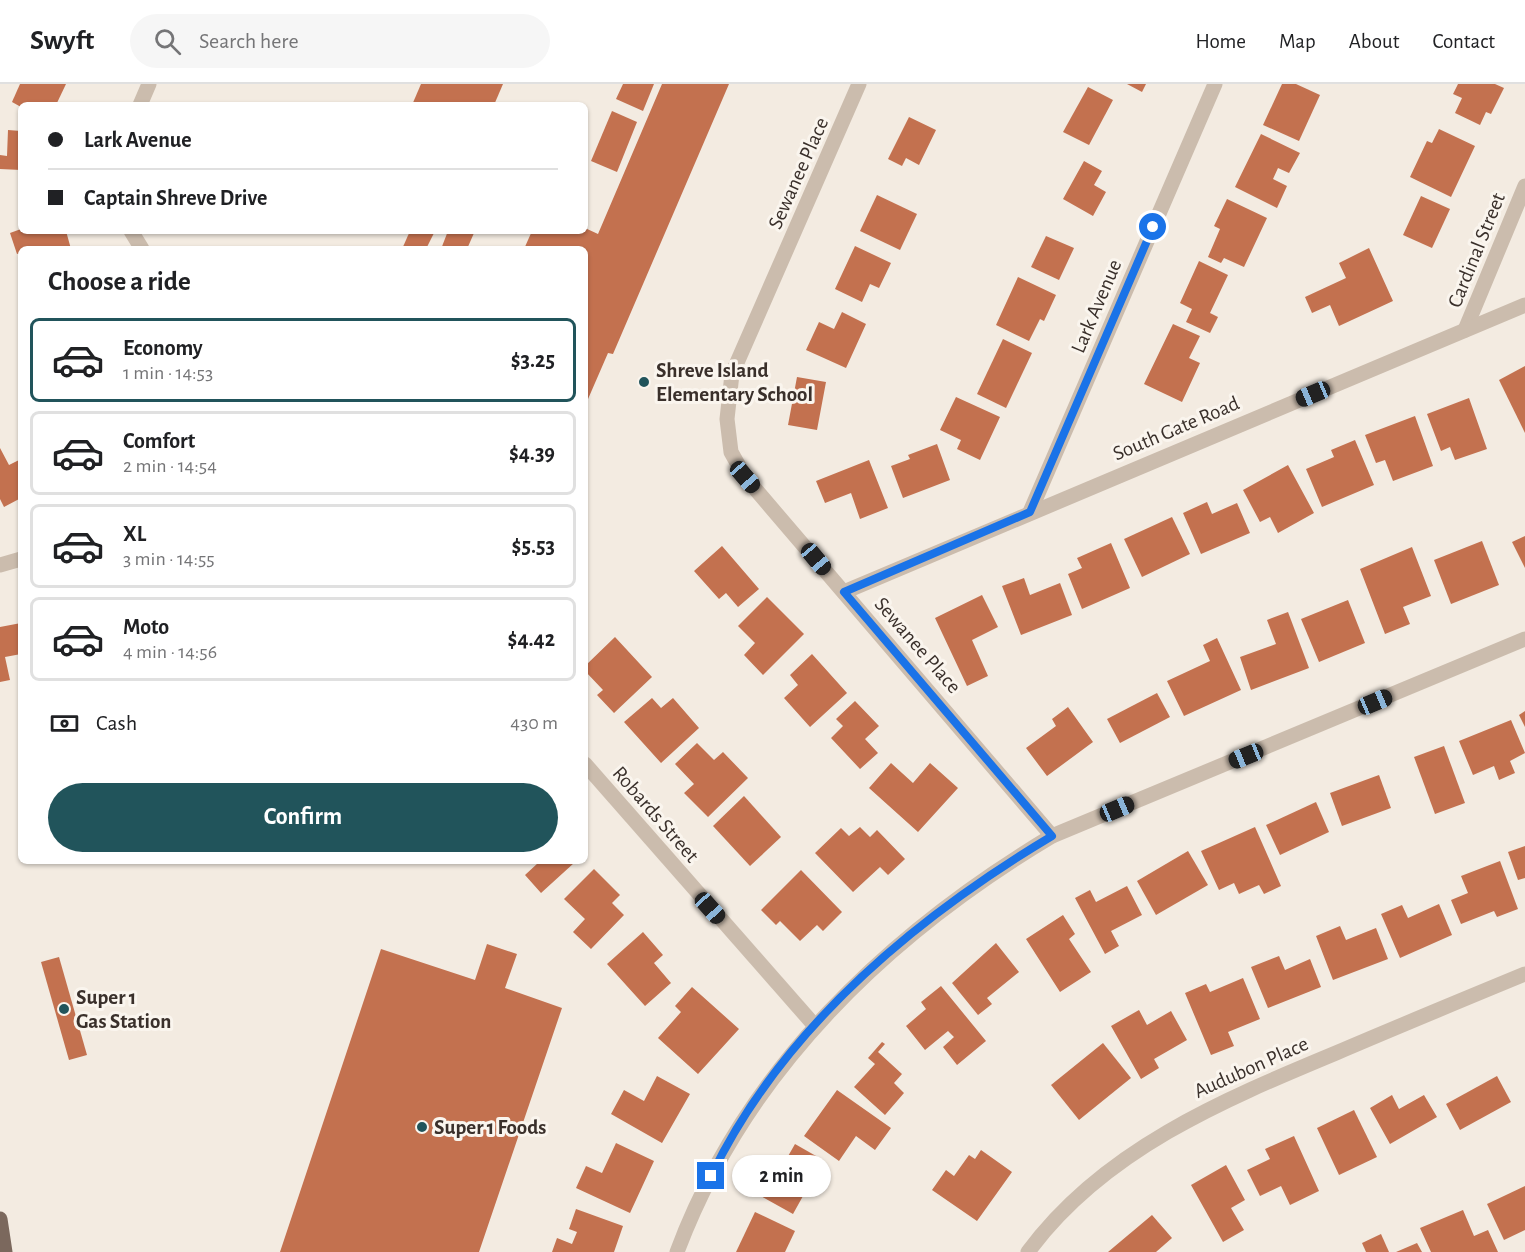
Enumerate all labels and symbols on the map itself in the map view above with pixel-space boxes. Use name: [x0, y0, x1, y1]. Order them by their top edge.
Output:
street label: Sewanee Place: [765, 114, 832, 232]
street label: Cardinal Street: [1444, 190, 1509, 311]
route start: [1139, 213, 1166, 240]
street label: Lark Avenue: [1067, 256, 1126, 356]
place label: Shreve Island Elementary School: [656, 360, 813, 405]
marker: Shreve Island Elementary School: [637, 375, 651, 389]
car: [1293, 379, 1333, 409]
street label: South Gate Road: [1110, 392, 1243, 465]
car: [726, 458, 764, 496]
car: [798, 539, 834, 579]
street label: Sewanee Place: [870, 593, 965, 697]
car: [1355, 687, 1395, 717]
car: [1226, 741, 1266, 771]
street label: Robards Street: [608, 762, 703, 867]
car: [1097, 794, 1137, 824]
car: [691, 889, 729, 927]
place label: Super 1 Gas Station: [76, 987, 171, 1032]
marker: Super 1 Gas Station: [57, 1002, 71, 1016]
street label: Audubon Place: [1191, 1033, 1312, 1102]
place label: Super 1 Foods: [434, 1117, 546, 1138]
marker: Super 1 Foods: [415, 1120, 429, 1134]
callout: 2 min: [732, 1155, 831, 1197]
route end: [697, 1162, 724, 1189]

